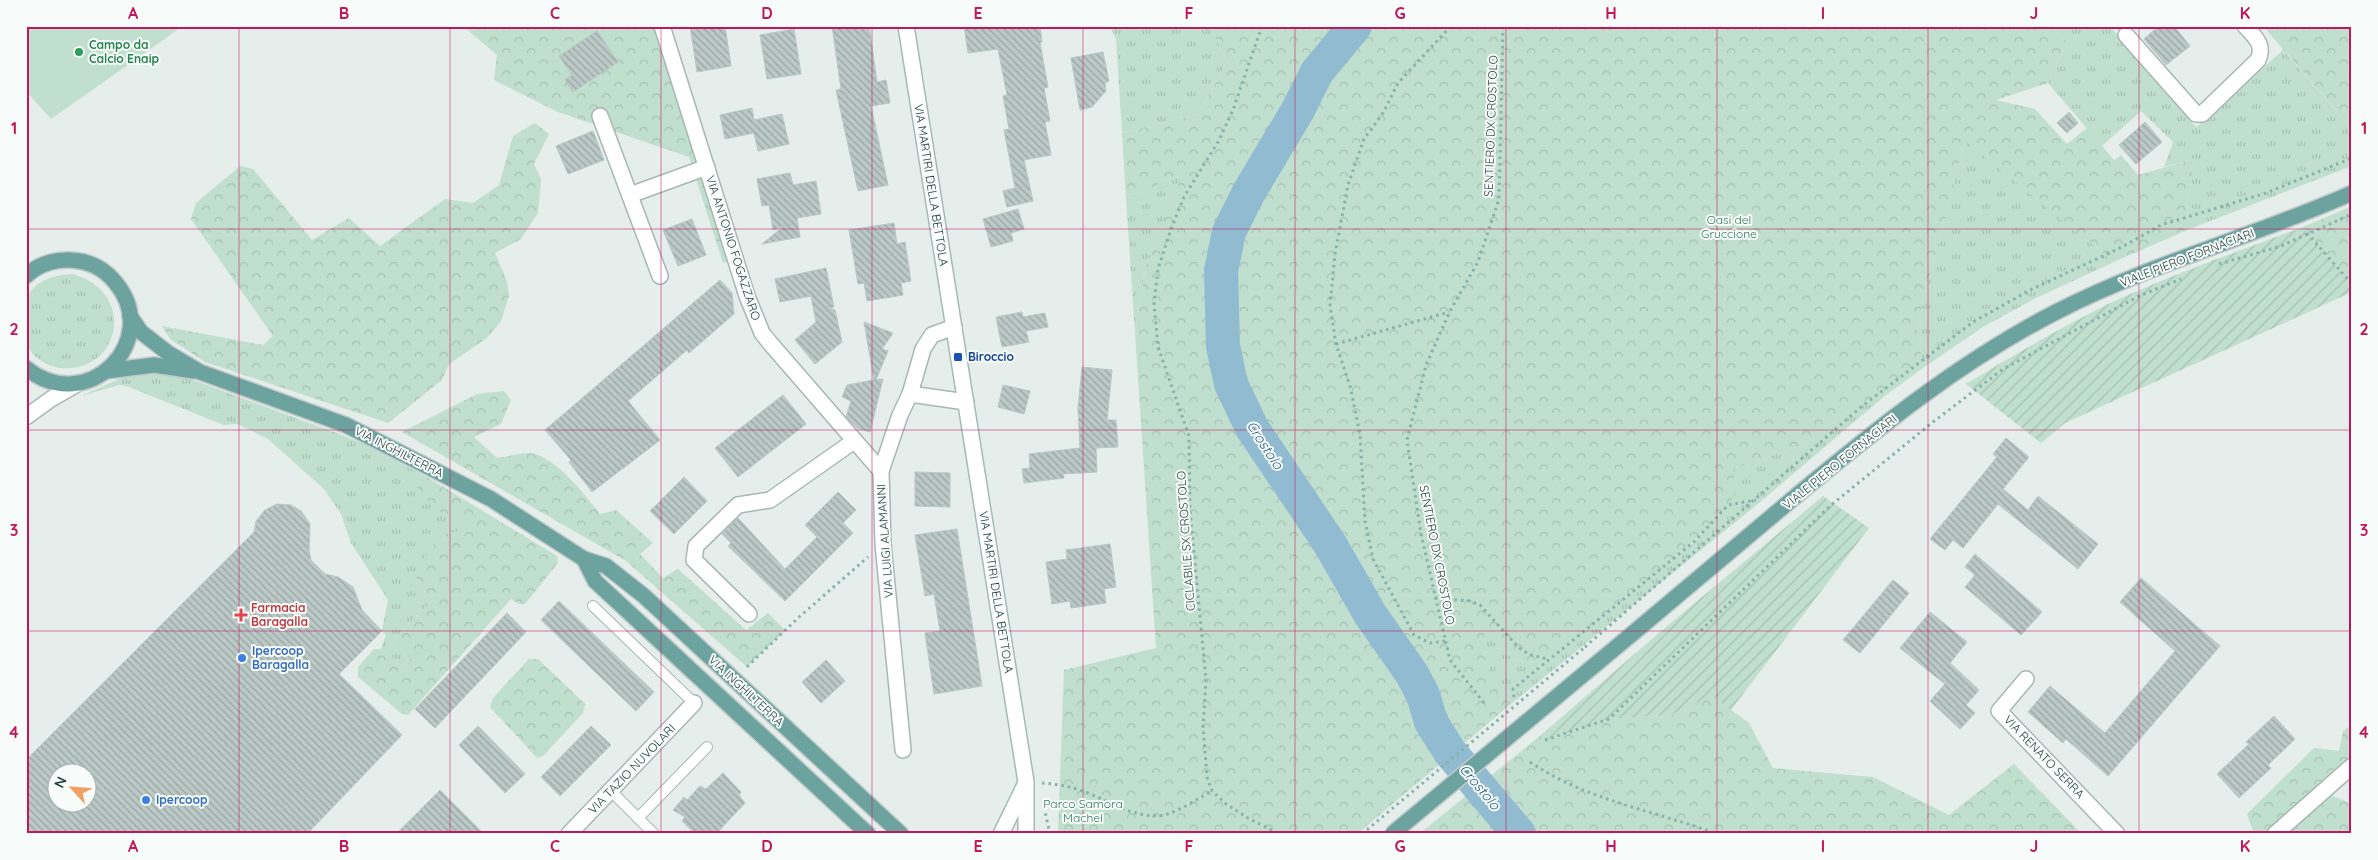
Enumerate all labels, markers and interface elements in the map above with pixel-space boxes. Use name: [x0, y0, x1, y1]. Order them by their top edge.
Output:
text: A: [128, 3, 139, 23]
text: B: [339, 3, 349, 23]
text: C: [550, 3, 560, 23]
text: D: [761, 3, 773, 23]
text: E: [973, 3, 983, 23]
text: F: [1185, 3, 1194, 23]
text: G: [1394, 3, 1406, 23]
text: H: [1605, 3, 1617, 23]
text: I: [1821, 3, 1825, 23]
text: J: [2030, 3, 2038, 23]
text: K: [2240, 3, 2250, 23]
place label: Campo da Calcio Enaip: [89, 37, 159, 66]
marker: Campo da Calcio Enaip: [73, 46, 85, 58]
street label: SENTIERO DX CROSTOLO: [1481, 55, 1500, 197]
street label: VIA MARTIRI DELLA BETTOLA: [911, 103, 952, 267]
text: 1: [11, 118, 17, 138]
text: 1: [2361, 118, 2367, 138]
street label: VIA ANTONIO FOGAZZARO: [703, 174, 764, 322]
park label: Oasi del Gruccione: [1701, 212, 1757, 241]
street label: VIALE PIERO FORNACIARI: [2118, 225, 2256, 290]
text: 2: [9, 319, 19, 339]
text: 2: [2359, 319, 2369, 339]
place label: Biroccio: [968, 349, 1014, 364]
marker: Biroccio: [952, 351, 964, 363]
street label: VIALE PIERO FORNACIARI: [1780, 411, 1900, 512]
water label: Crostolo: [1243, 417, 1288, 473]
street label: VIA INGHILTERRA: [352, 423, 446, 480]
street label: CICLABILE SX CROSTOLO: [1173, 470, 1198, 612]
street label: VIA LUIGI ALAMANNI: [873, 483, 896, 599]
street label: SENTIERO DX CROSTOLO: [1417, 484, 1458, 626]
street label: VIA MARTIRI DELLA BETTOLA: [976, 510, 1017, 674]
text: 3: [10, 520, 18, 540]
text: 3: [2360, 520, 2368, 540]
place label: Farmacia Baragalla: [251, 600, 308, 629]
marker: Farmacia Baragalla: [235, 609, 247, 621]
place label: Ipercoop Baragalla: [252, 643, 309, 672]
marker: Ipercoop Baragalla: [236, 652, 248, 664]
street label: VIA INGHILTERRA: [706, 652, 787, 729]
street label: VIA RENATO SERRA: [2001, 712, 2088, 801]
street label: VIA TAZIO NUVOLARI: [585, 721, 678, 817]
text: 4: [9, 722, 19, 742]
text: 4: [2359, 722, 2369, 742]
water label: Crostolo: [1456, 761, 1505, 814]
north arrow: [48, 762, 98, 812]
text: N: [50, 774, 71, 791]
place label: Ipercoop: [156, 792, 208, 807]
marker: Ipercoop: [140, 794, 152, 806]
park label: Parco Samora Machel: [1043, 796, 1123, 825]
text: A: [128, 836, 139, 856]
text: B: [339, 836, 349, 856]
text: C: [550, 836, 560, 856]
text: D: [761, 836, 773, 856]
text: E: [973, 836, 983, 856]
text: F: [1185, 836, 1194, 856]
text: G: [1394, 836, 1406, 856]
text: H: [1605, 836, 1617, 856]
text: I: [1821, 836, 1825, 856]
text: J: [2030, 836, 2038, 856]
text: K: [2240, 836, 2250, 856]

